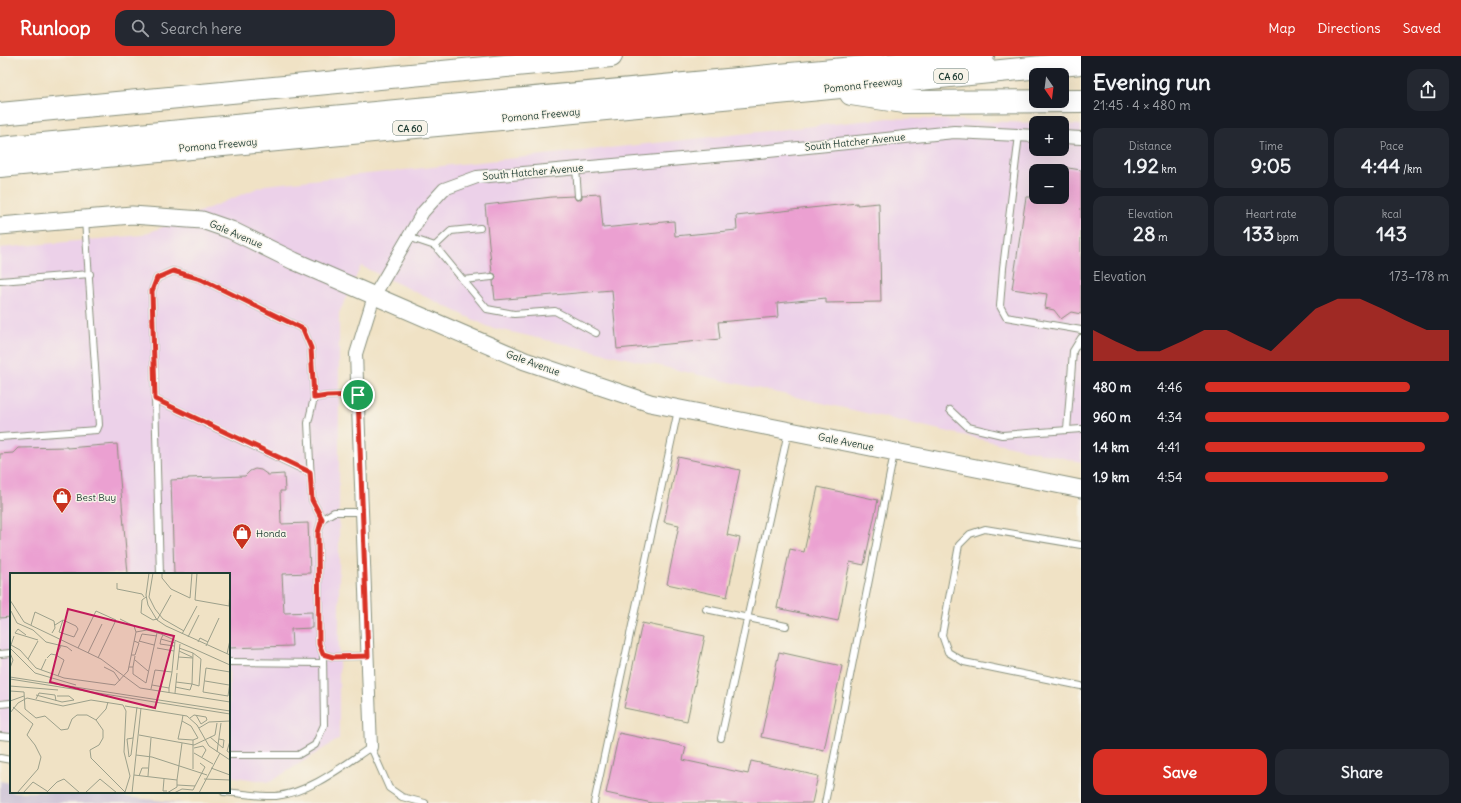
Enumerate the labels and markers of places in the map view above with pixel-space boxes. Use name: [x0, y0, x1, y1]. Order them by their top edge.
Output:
pin: [341, 378, 375, 412]
shop icon: Best Buy: [51, 486, 73, 514]
place label: Best Buy: [76, 491, 116, 504]
shop icon: Honda: [231, 522, 253, 550]
place label: Honda: [256, 527, 286, 540]

